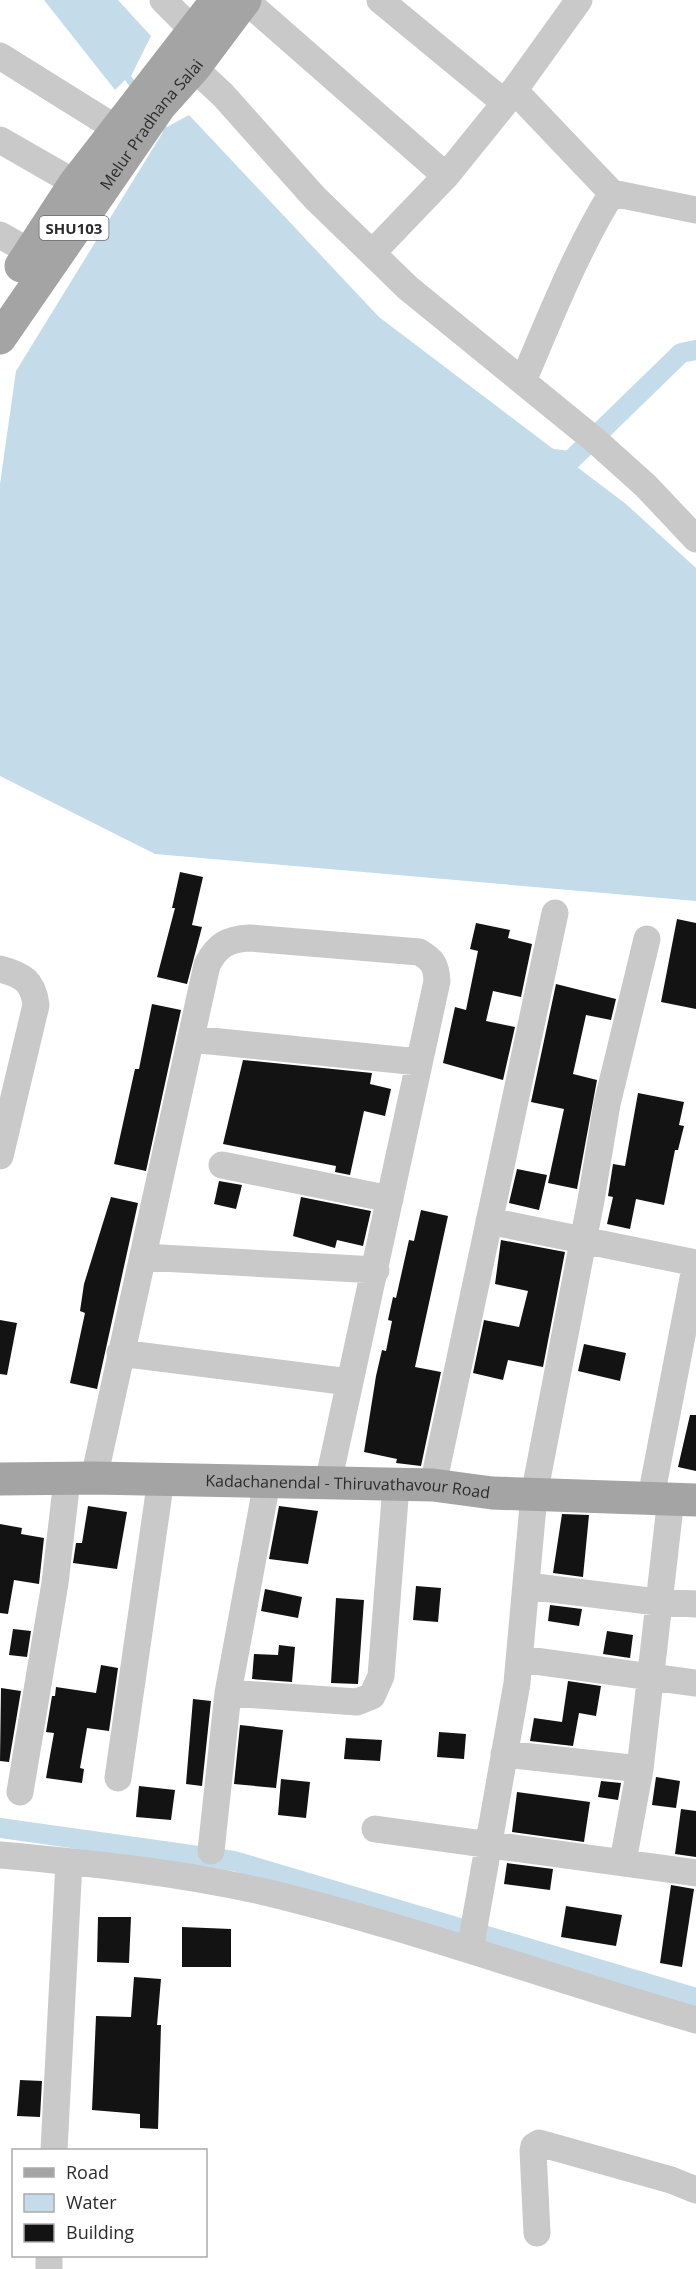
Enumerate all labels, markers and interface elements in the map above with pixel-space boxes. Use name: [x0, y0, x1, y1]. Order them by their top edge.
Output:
street label: Melur Pradhana Salai: [95, 54, 208, 194]
road number: SHU103: [40, 216, 109, 240]
street label: Kadachanendal - Thiruvathavour Road: [205, 1469, 491, 1504]
legend: [12, 2149, 207, 2257]
text: Road: [66, 2160, 109, 2184]
text: Water: [66, 2190, 117, 2214]
text: Building: [66, 2220, 134, 2244]

